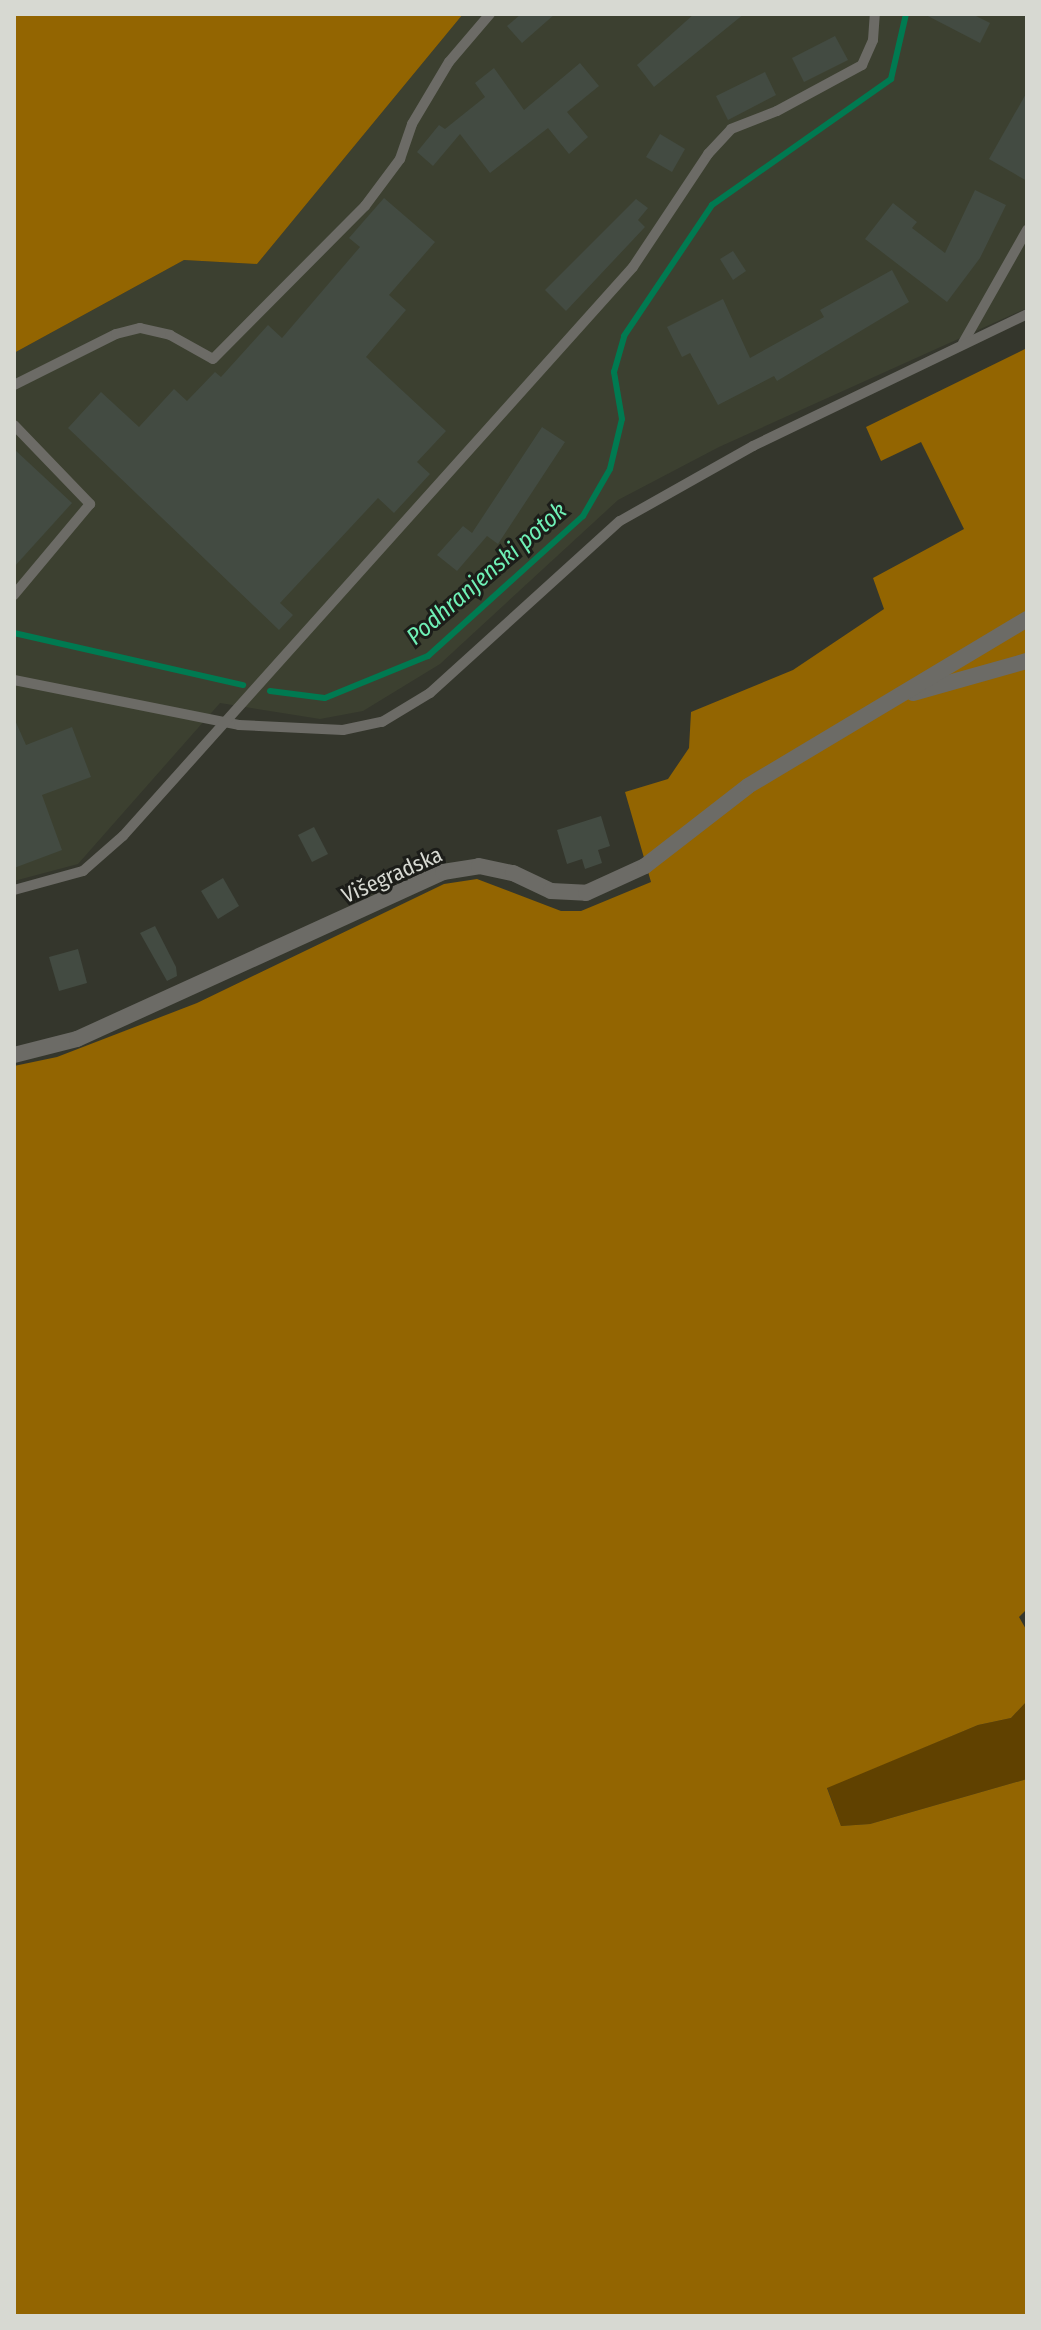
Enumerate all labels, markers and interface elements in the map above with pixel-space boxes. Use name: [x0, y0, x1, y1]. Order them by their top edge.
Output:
water label: Podhranjenski potok: [401, 497, 573, 651]
street label: Višegradska: [338, 841, 446, 909]

